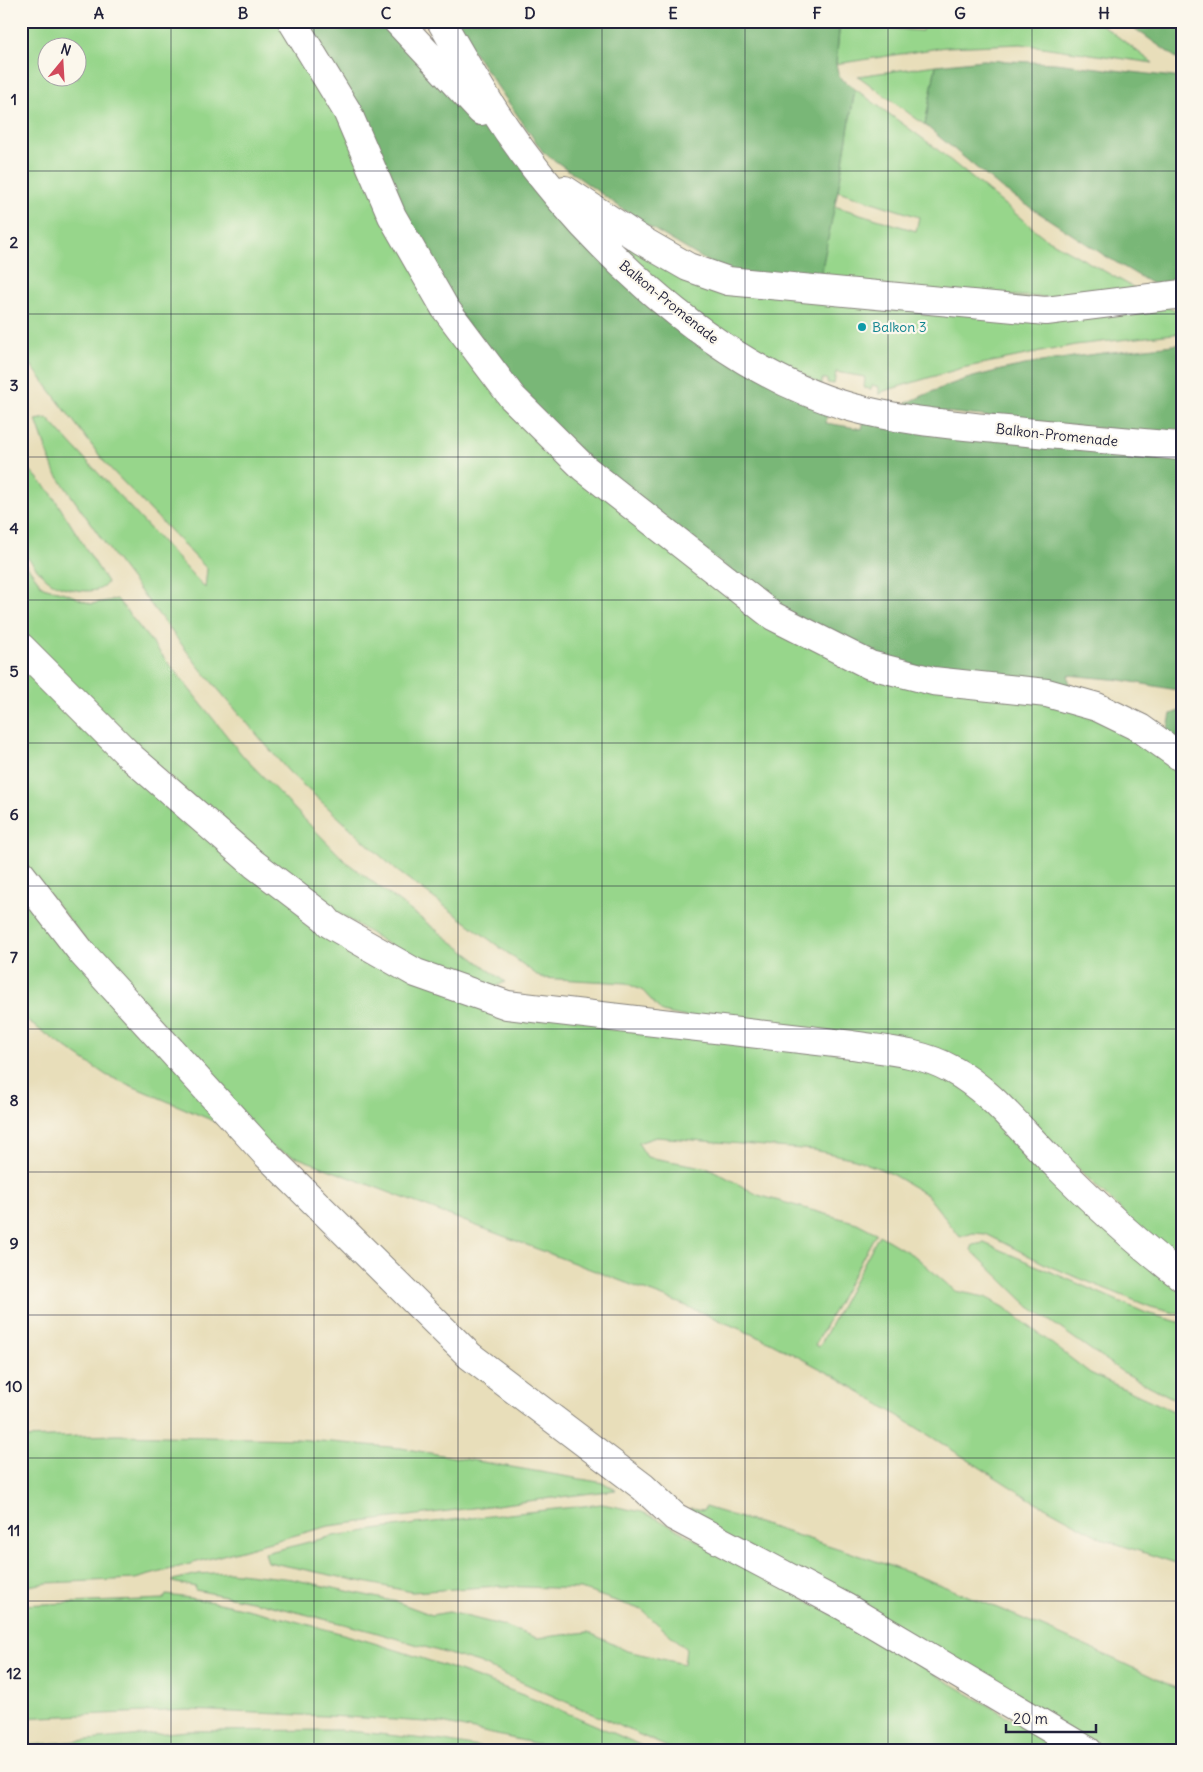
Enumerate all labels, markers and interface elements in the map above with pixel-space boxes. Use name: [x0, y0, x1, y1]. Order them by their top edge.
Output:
text: A: [94, 3, 104, 23]
text: B: [238, 3, 249, 23]
text: C: [381, 3, 392, 23]
text: D: [524, 3, 536, 23]
text: E: [668, 3, 678, 23]
text: F: [812, 3, 822, 23]
text: G: [954, 3, 966, 23]
text: H: [1098, 3, 1110, 23]
north arrow: [38, 38, 88, 88]
text: N: [59, 40, 73, 60]
text: 1: [11, 89, 17, 109]
text: 2: [10, 232, 19, 252]
street label: Balkon-Promenade: [616, 256, 722, 348]
place label: Balkon 3: [872, 318, 927, 336]
marker: Balkon 3: [856, 321, 868, 333]
text: 3: [9, 375, 19, 395]
street label: Balkon-Promenade: [995, 420, 1119, 450]
text: 4: [9, 518, 19, 538]
text: 5: [9, 661, 19, 681]
text: 6: [9, 804, 19, 824]
text: 7: [10, 947, 18, 967]
text: 8: [9, 1090, 19, 1110]
text: 9: [9, 1233, 19, 1253]
text: 10: [6, 1376, 22, 1396]
text: 11: [8, 1520, 20, 1540]
text: 12: [6, 1663, 22, 1683]
scale bar: [1006, 1702, 1096, 1734]
text: 20 m: [1013, 1709, 1048, 1728]

